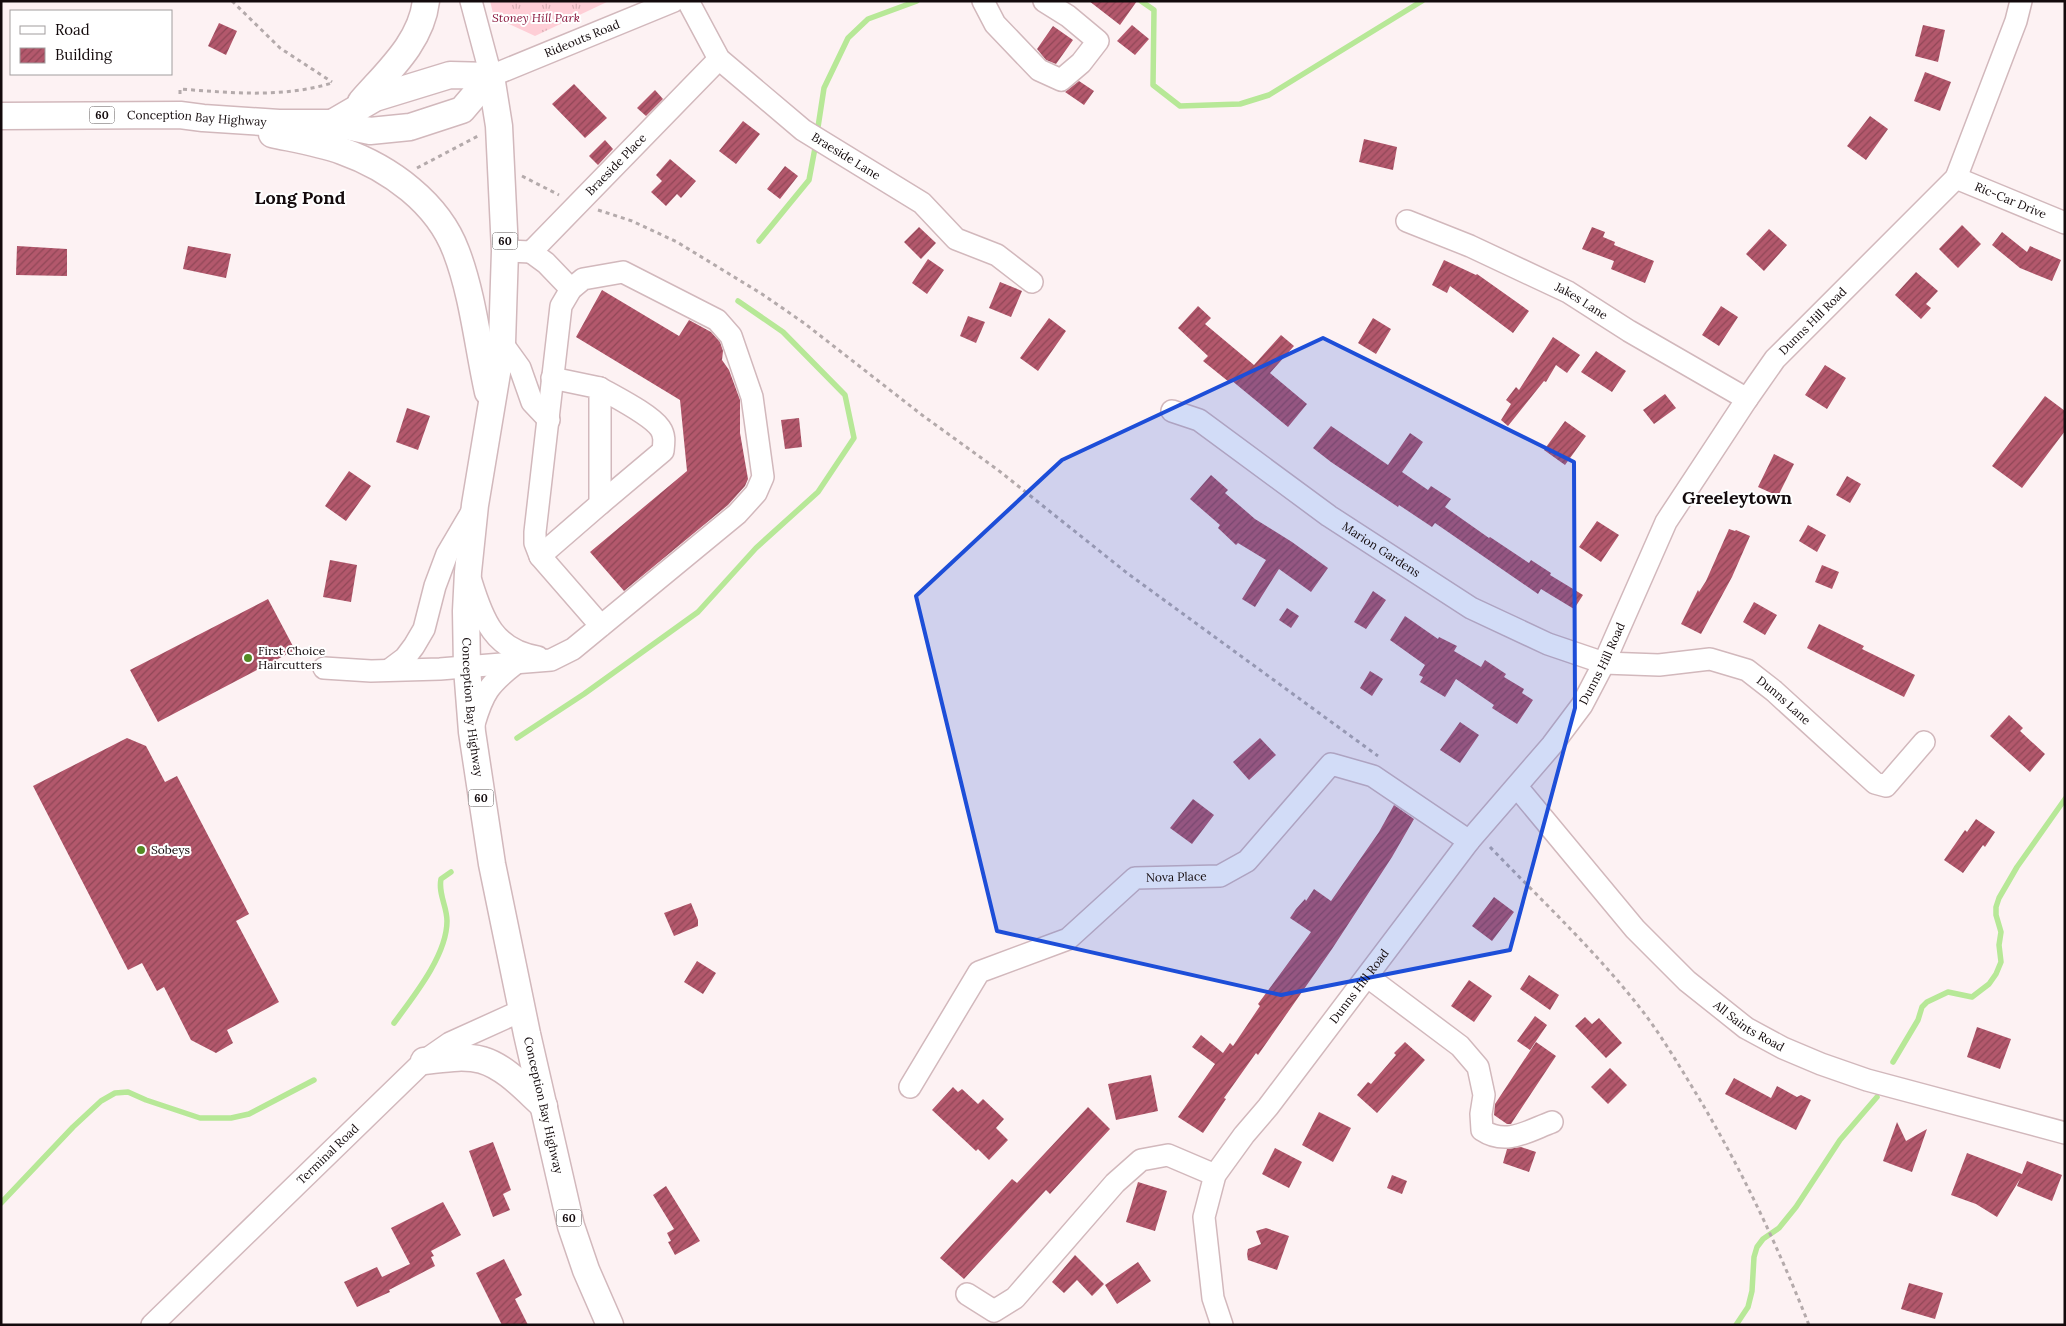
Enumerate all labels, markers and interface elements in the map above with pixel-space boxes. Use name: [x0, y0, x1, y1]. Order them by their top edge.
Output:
legend: [10, 10, 172, 75]
park label: Stoney Hill Park: [492, 10, 580, 25]
street label: Rideouts Road: [542, 16, 622, 60]
text: Road: [55, 20, 90, 39]
text: Building: [55, 45, 113, 64]
road number: 60: [90, 106, 114, 124]
street label: Conception Bay Highway: [127, 107, 268, 129]
street label: Braeside Lane: [809, 129, 884, 183]
street label: Braeside Place: [582, 130, 650, 198]
street label: Ric-Car Drive: [1973, 179, 2049, 222]
district label: Long Pond: [255, 186, 346, 209]
road number: 60: [492, 232, 518, 250]
street label: Jakes Lane: [1552, 279, 1611, 323]
street label: Dunns Hill Road: [1775, 284, 1849, 358]
district label: Greeleytown: [1682, 486, 1793, 509]
street label: Marion Gardens: [1339, 518, 1424, 580]
street label: Dunns Hill Road: [1575, 620, 1628, 707]
street label: Conception Bay Highway: [459, 637, 487, 778]
place label: First Choice Haircutters: [258, 643, 326, 672]
marker: First Choice Haircutters: [242, 652, 254, 664]
street label: Dunns Lane: [1754, 672, 1814, 728]
road number: 60: [468, 790, 494, 806]
place label: Sobeys: [151, 842, 191, 857]
marker: Sobeys: [135, 844, 147, 856]
street label: Nova Place: [1146, 868, 1207, 885]
street label: Dunns Hill Road: [1326, 946, 1392, 1026]
street label: All Saints Road: [1710, 996, 1787, 1054]
street label: Conception Bay Highway: [521, 1035, 567, 1176]
street label: Terminal Road: [293, 1121, 362, 1187]
road number: 60: [556, 1210, 582, 1226]

